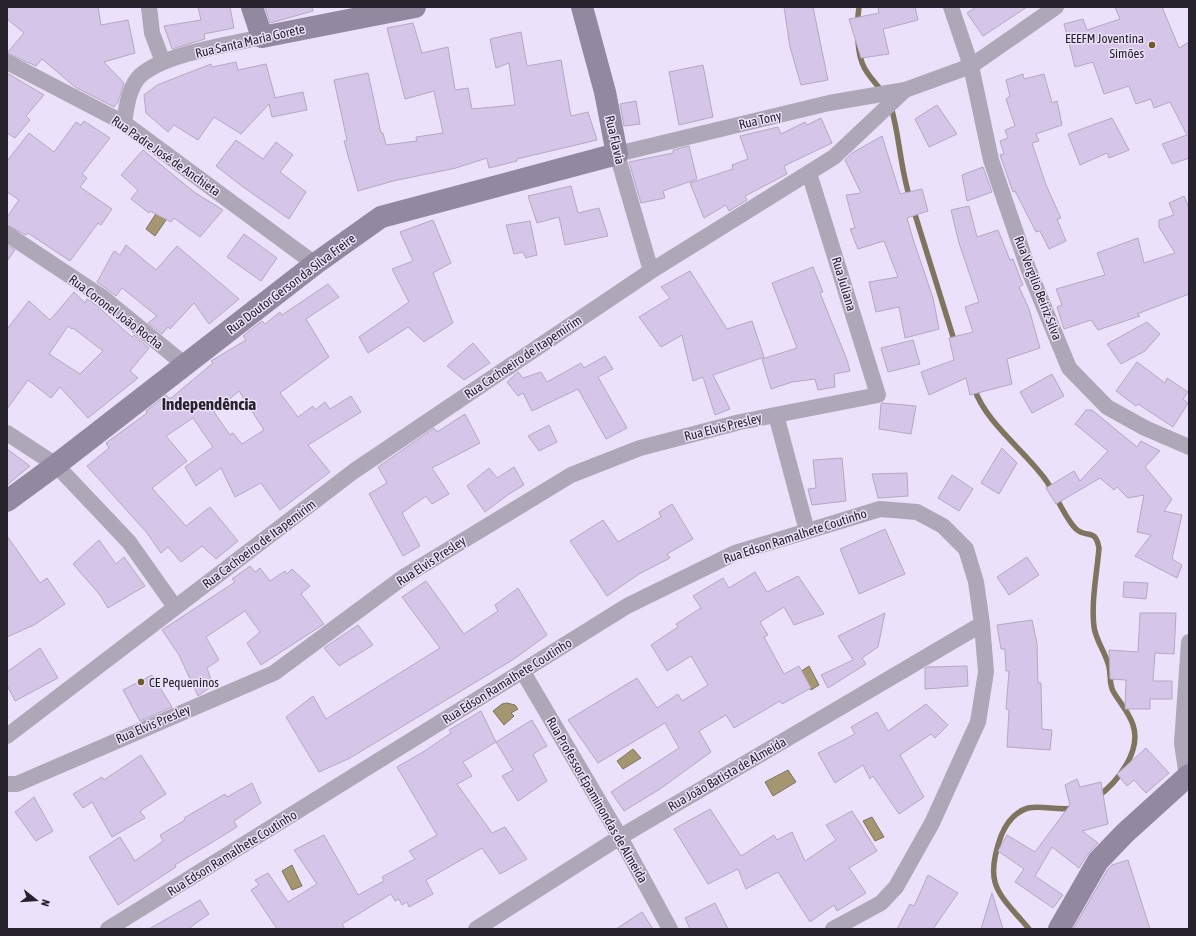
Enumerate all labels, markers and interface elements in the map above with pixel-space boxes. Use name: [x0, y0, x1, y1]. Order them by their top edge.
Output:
street label: Rua Santa Maria Gorete: [194, 21, 306, 61]
place label: EEEFM Joventina Simões: [1065, 31, 1144, 61]
marker: EEEFM Joventina Simões: [1147, 40, 1157, 50]
street label: Rua Tony: [737, 108, 783, 132]
street label: Rua Padre José de Anchieta: [109, 113, 223, 199]
street label: Rua Flavia: [602, 114, 628, 166]
street label: Rua Doutor Gerson da Silva Freire: [224, 231, 358, 337]
street label: Rua Vergilio Beiriz Silva: [1011, 234, 1065, 342]
street label: Rua Juliana: [829, 255, 859, 313]
street label: Rua Coronel João Rocha: [66, 272, 166, 352]
street label: Rua Cachoeiro de Itapemirim: [462, 312, 584, 402]
district label: Independência: [162, 394, 256, 414]
street label: Rua Elvis Presley: [683, 410, 764, 444]
street label: Rua Cachoeiro de Itapemirim: [199, 497, 319, 591]
street label: Rua Edson Ramalhete Coutinho: [722, 506, 868, 566]
street label: Rua Elvis Presley: [394, 533, 469, 589]
street label: Rua Edson Ramalhete Coutinho: [440, 635, 574, 727]
place label: CE Pequeninos: [149, 675, 219, 690]
marker: CE Pequeninos: [136, 677, 146, 687]
street label: Rua Elvis Presley: [114, 701, 193, 746]
street label: Rua Professor Epaminondas de Almeida: [543, 714, 651, 886]
street label: Rua João Batista de Almeida: [665, 734, 789, 814]
street label: Rua Edson Ramalhete Coutinho: [165, 807, 299, 899]
north arrow: [16, 880, 56, 920]
text: N: [39, 898, 52, 908]

